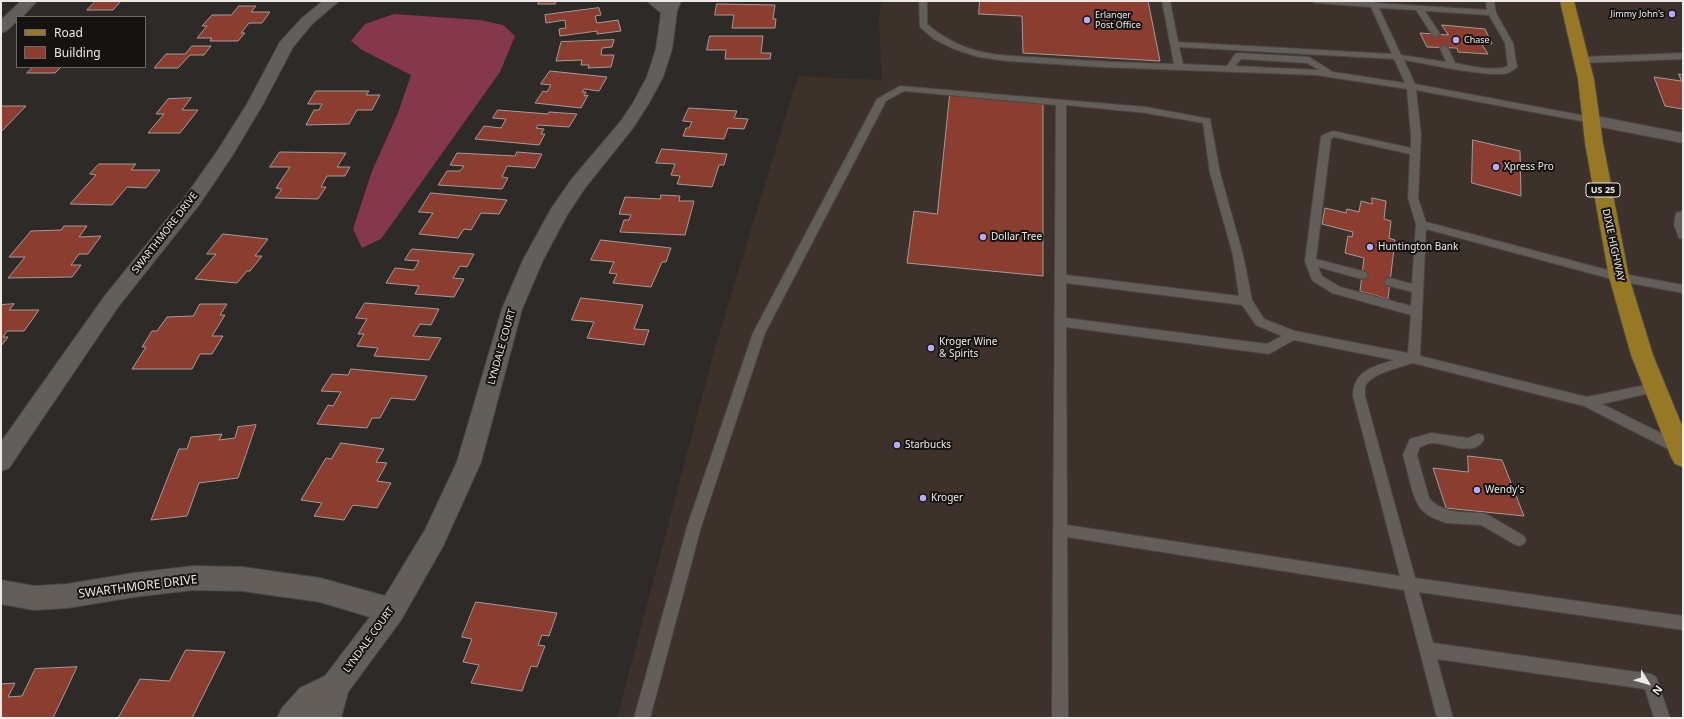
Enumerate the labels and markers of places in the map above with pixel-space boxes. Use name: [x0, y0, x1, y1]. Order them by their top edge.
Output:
place label: Jimmy John's: [1610, 9, 1664, 19]
marker: Jimmy John's: [1667, 9, 1677, 19]
place label: Erlanger Post Office: [1095, 10, 1141, 31]
marker: Erlanger Post Office: [1082, 15, 1092, 25]
marker: Chase: [1451, 35, 1461, 45]
place label: Chase: [1464, 35, 1490, 45]
place label: Xpress Pro: [1504, 161, 1554, 173]
marker: Xpress Pro: [1491, 162, 1501, 172]
place label: Dollar Tree: [991, 231, 1042, 243]
marker: Dollar Tree: [978, 232, 988, 242]
place label: Huntington Bank: [1378, 241, 1458, 253]
marker: Huntington Bank: [1365, 242, 1375, 252]
place label: Kroger Wine & Spirits: [939, 336, 997, 360]
marker: Kroger Wine & Spirits: [926, 343, 936, 353]
place label: Starbucks: [905, 439, 951, 451]
marker: Starbucks: [892, 440, 902, 450]
place label: Wendy's: [1485, 484, 1524, 496]
marker: Wendy's: [1472, 485, 1482, 495]
place label: Kroger: [931, 492, 963, 504]
marker: Kroger: [918, 493, 928, 503]

